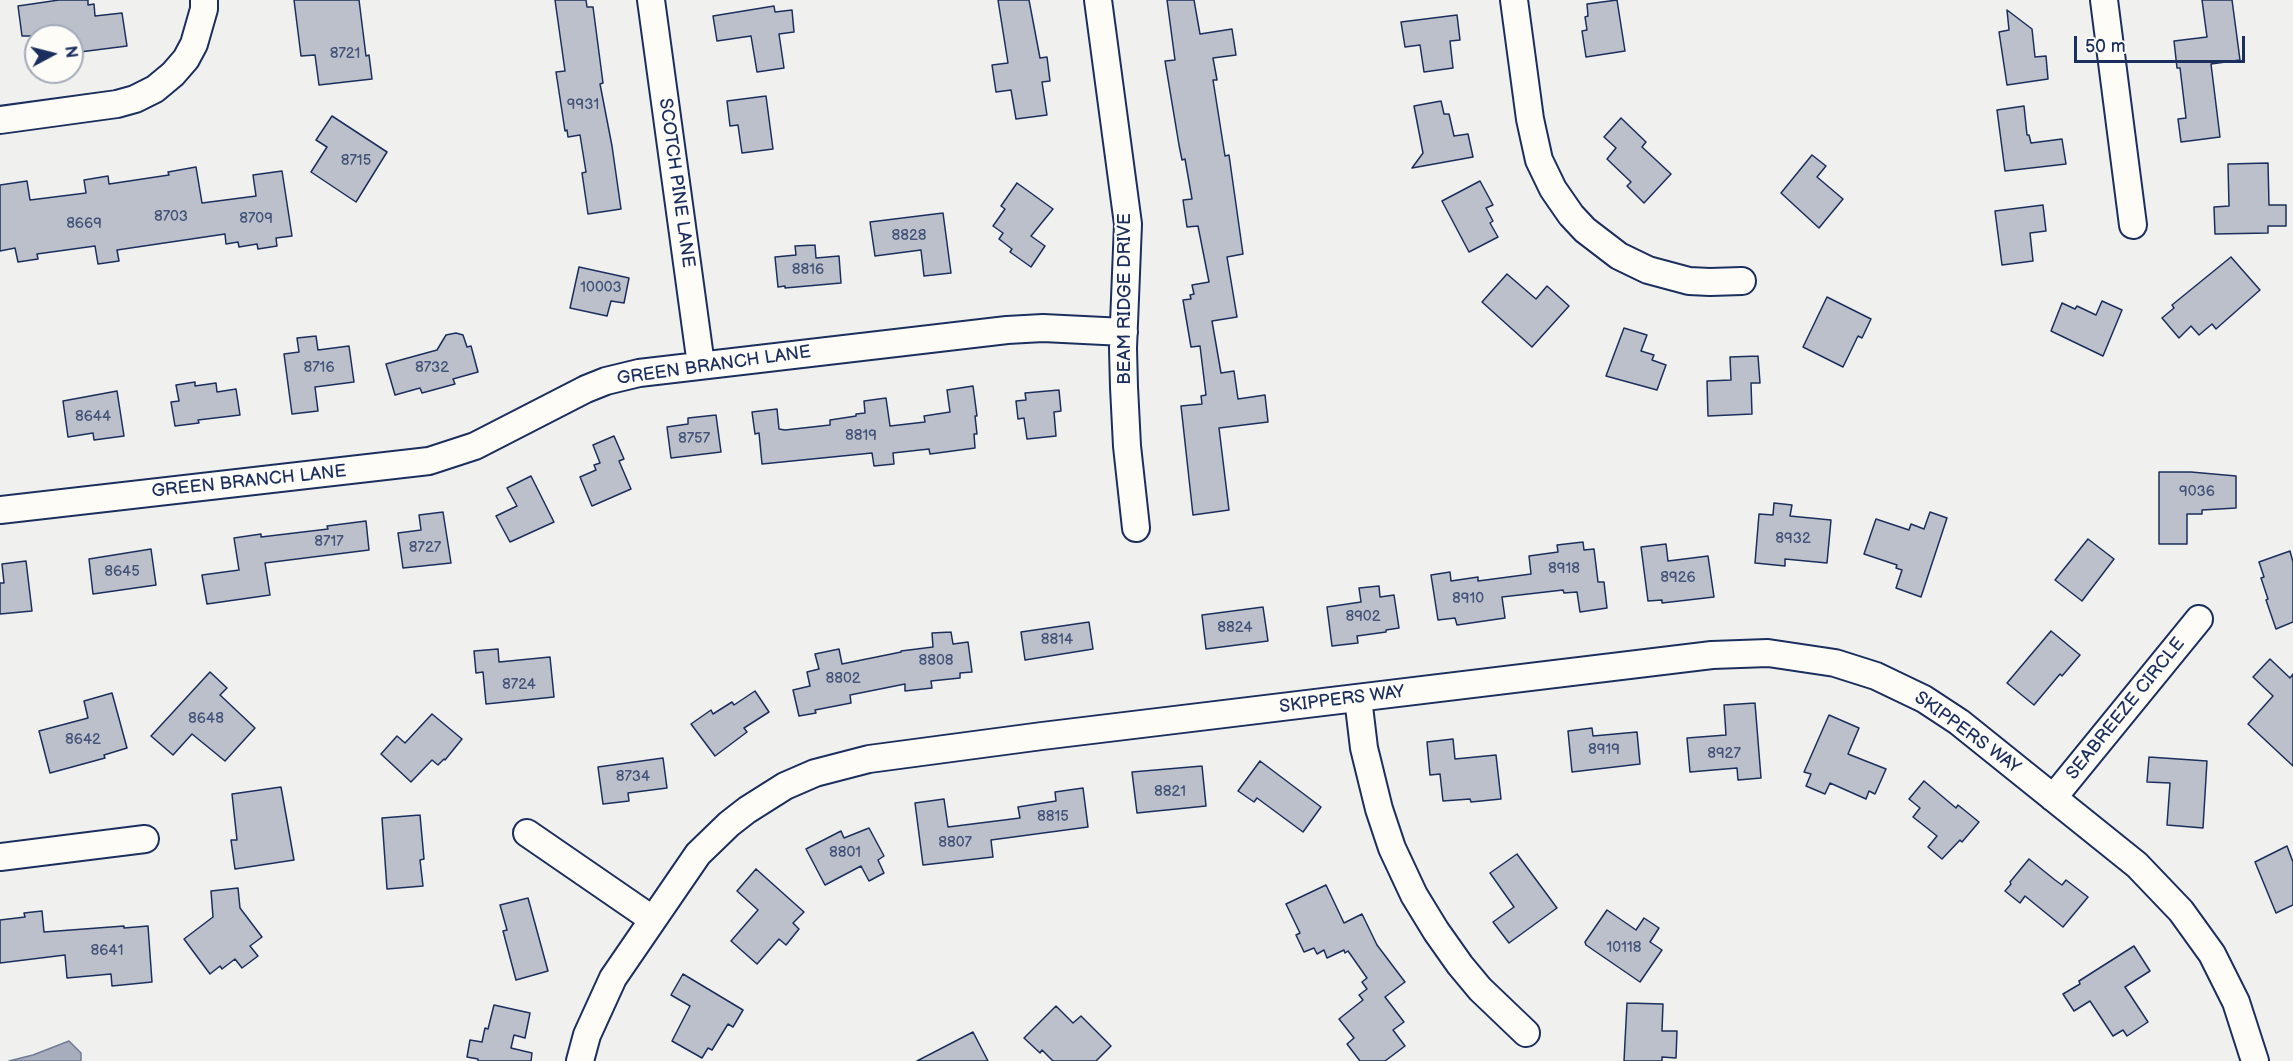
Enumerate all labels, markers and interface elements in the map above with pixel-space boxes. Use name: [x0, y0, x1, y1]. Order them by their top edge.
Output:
north arrow: [24, 24, 84, 84]
scale bar: [2077, 24, 2248, 62]
text: 50 m: [2085, 36, 2126, 57]
text: N: [60, 45, 81, 59]
house number: 8721: [330, 45, 360, 63]
house number: 9931: [567, 96, 599, 114]
street label: SCOTCH PINE LANE: [653, 97, 699, 269]
house number: 8715: [341, 152, 371, 170]
house number: 8703: [154, 208, 188, 226]
house number: 8709: [239, 210, 273, 228]
street label: BEAM RIDGE DRIVE: [1114, 213, 1136, 385]
house number: 8669: [66, 215, 102, 233]
house number: 8828: [891, 227, 927, 245]
house number: 8816: [792, 261, 824, 279]
house number: 10003: [580, 279, 622, 297]
street label: GREEN BRANCH LANE: [616, 342, 812, 390]
house number: 8716: [303, 359, 335, 377]
house number: 8732: [415, 359, 449, 377]
house number: 8644: [75, 408, 111, 426]
house number: 8819: [845, 427, 877, 445]
house number: 8757: [678, 430, 710, 448]
street label: GREEN BRANCH LANE: [151, 461, 347, 503]
house number: 9036: [2179, 483, 2215, 501]
house number: 8932: [1775, 530, 1811, 548]
house number: 8717: [314, 533, 344, 551]
house number: 8727: [409, 539, 441, 557]
house number: 8918: [1548, 560, 1580, 578]
house number: 8645: [104, 563, 140, 581]
house number: 8926: [1660, 569, 1696, 587]
house number: 8910: [1452, 590, 1484, 608]
house number: 8902: [1345, 608, 1381, 626]
house number: 8824: [1217, 619, 1253, 637]
house number: 8814: [1041, 631, 1073, 649]
street label: SEABREEZE CIRCLE: [2062, 634, 2190, 784]
house number: 8808: [918, 652, 954, 670]
house number: 8802: [825, 670, 861, 688]
house number: 8724: [502, 676, 536, 694]
street label: SKIPPERS WAY: [1278, 682, 1406, 718]
street label: SKIPPERS WAY: [1910, 687, 2024, 779]
house number: 8648: [188, 710, 224, 728]
house number: 8642: [65, 731, 101, 749]
house number: 8919: [1588, 741, 1620, 759]
house number: 8927: [1707, 745, 1741, 763]
house number: 8734: [616, 768, 650, 786]
house number: 8821: [1154, 783, 1186, 801]
house number: 8815: [1037, 808, 1069, 826]
house number: 8807: [938, 834, 972, 852]
house number: 8801: [829, 844, 861, 862]
house number: 10118: [1607, 939, 1641, 957]
house number: 8641: [91, 942, 123, 960]

